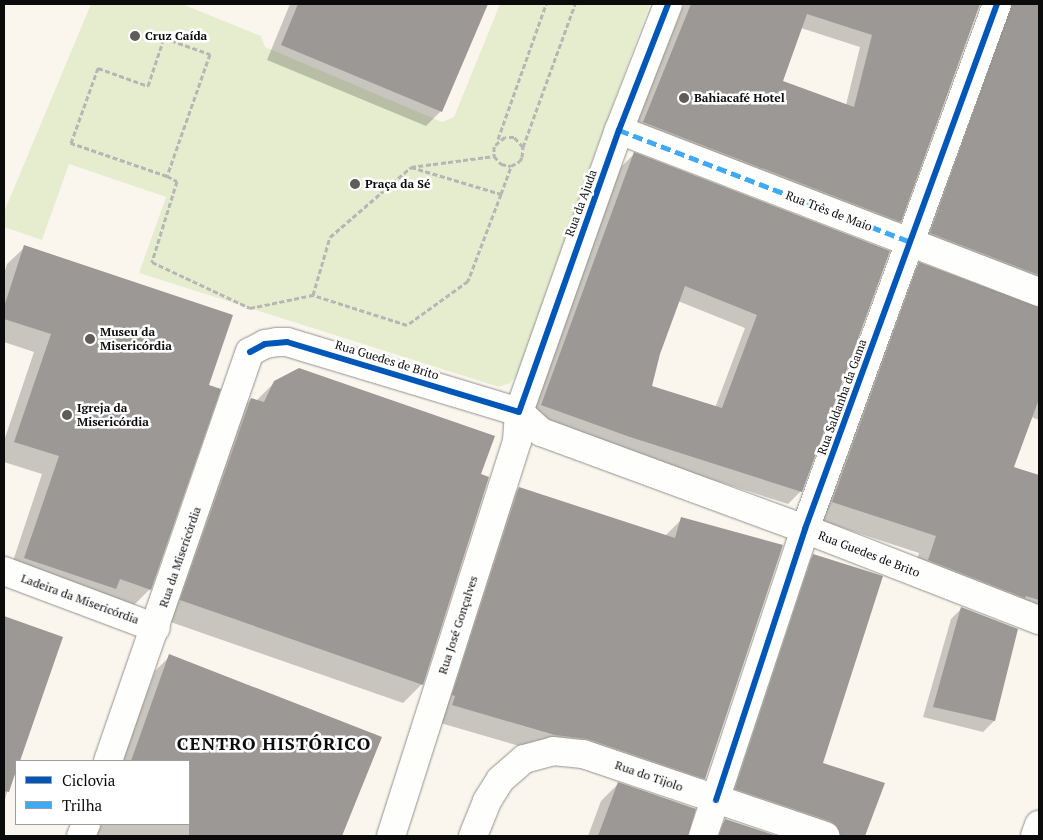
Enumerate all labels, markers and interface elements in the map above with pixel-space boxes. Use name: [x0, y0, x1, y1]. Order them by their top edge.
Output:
place label: Cruz Caída: [145, 29, 207, 43]
marker: Cruz Caída: [129, 30, 141, 42]
place label: Bahiacafé Hotel: [694, 91, 785, 105]
marker: Bahiacafé Hotel: [678, 92, 690, 104]
street label: Rua da Ajuda: [562, 167, 600, 239]
place label: Praça da Sé: [365, 177, 430, 191]
marker: Praça da Sé: [349, 178, 361, 190]
street label: Rua Três de Maio: [784, 188, 874, 234]
place label: Museu da Misericórdia: [100, 325, 172, 353]
marker: Museu da Misericórdia: [84, 333, 96, 345]
street label: Rua Guedes de Brito: [333, 337, 441, 383]
street label: Rua Saldanha da Gama: [814, 337, 870, 457]
place label: Igreja da Misericórdia: [77, 401, 149, 429]
marker: Igreja da Misericórdia: [61, 409, 73, 421]
street label: Rua da Misericórdia: [156, 505, 204, 609]
street label: Rua Guedes de Brito: [816, 528, 922, 580]
street label: Ladeira da Misericórdia: [19, 571, 141, 627]
street label: Rua José Gonçalves: [435, 574, 481, 676]
district label: CENTRO HISTÓRICO: [175, 732, 373, 754]
street label: Rua do Tijolo: [613, 758, 685, 794]
legend: [15, 760, 190, 825]
text: Ciclovia: [62, 770, 115, 790]
text: Trilha: [62, 795, 102, 815]

